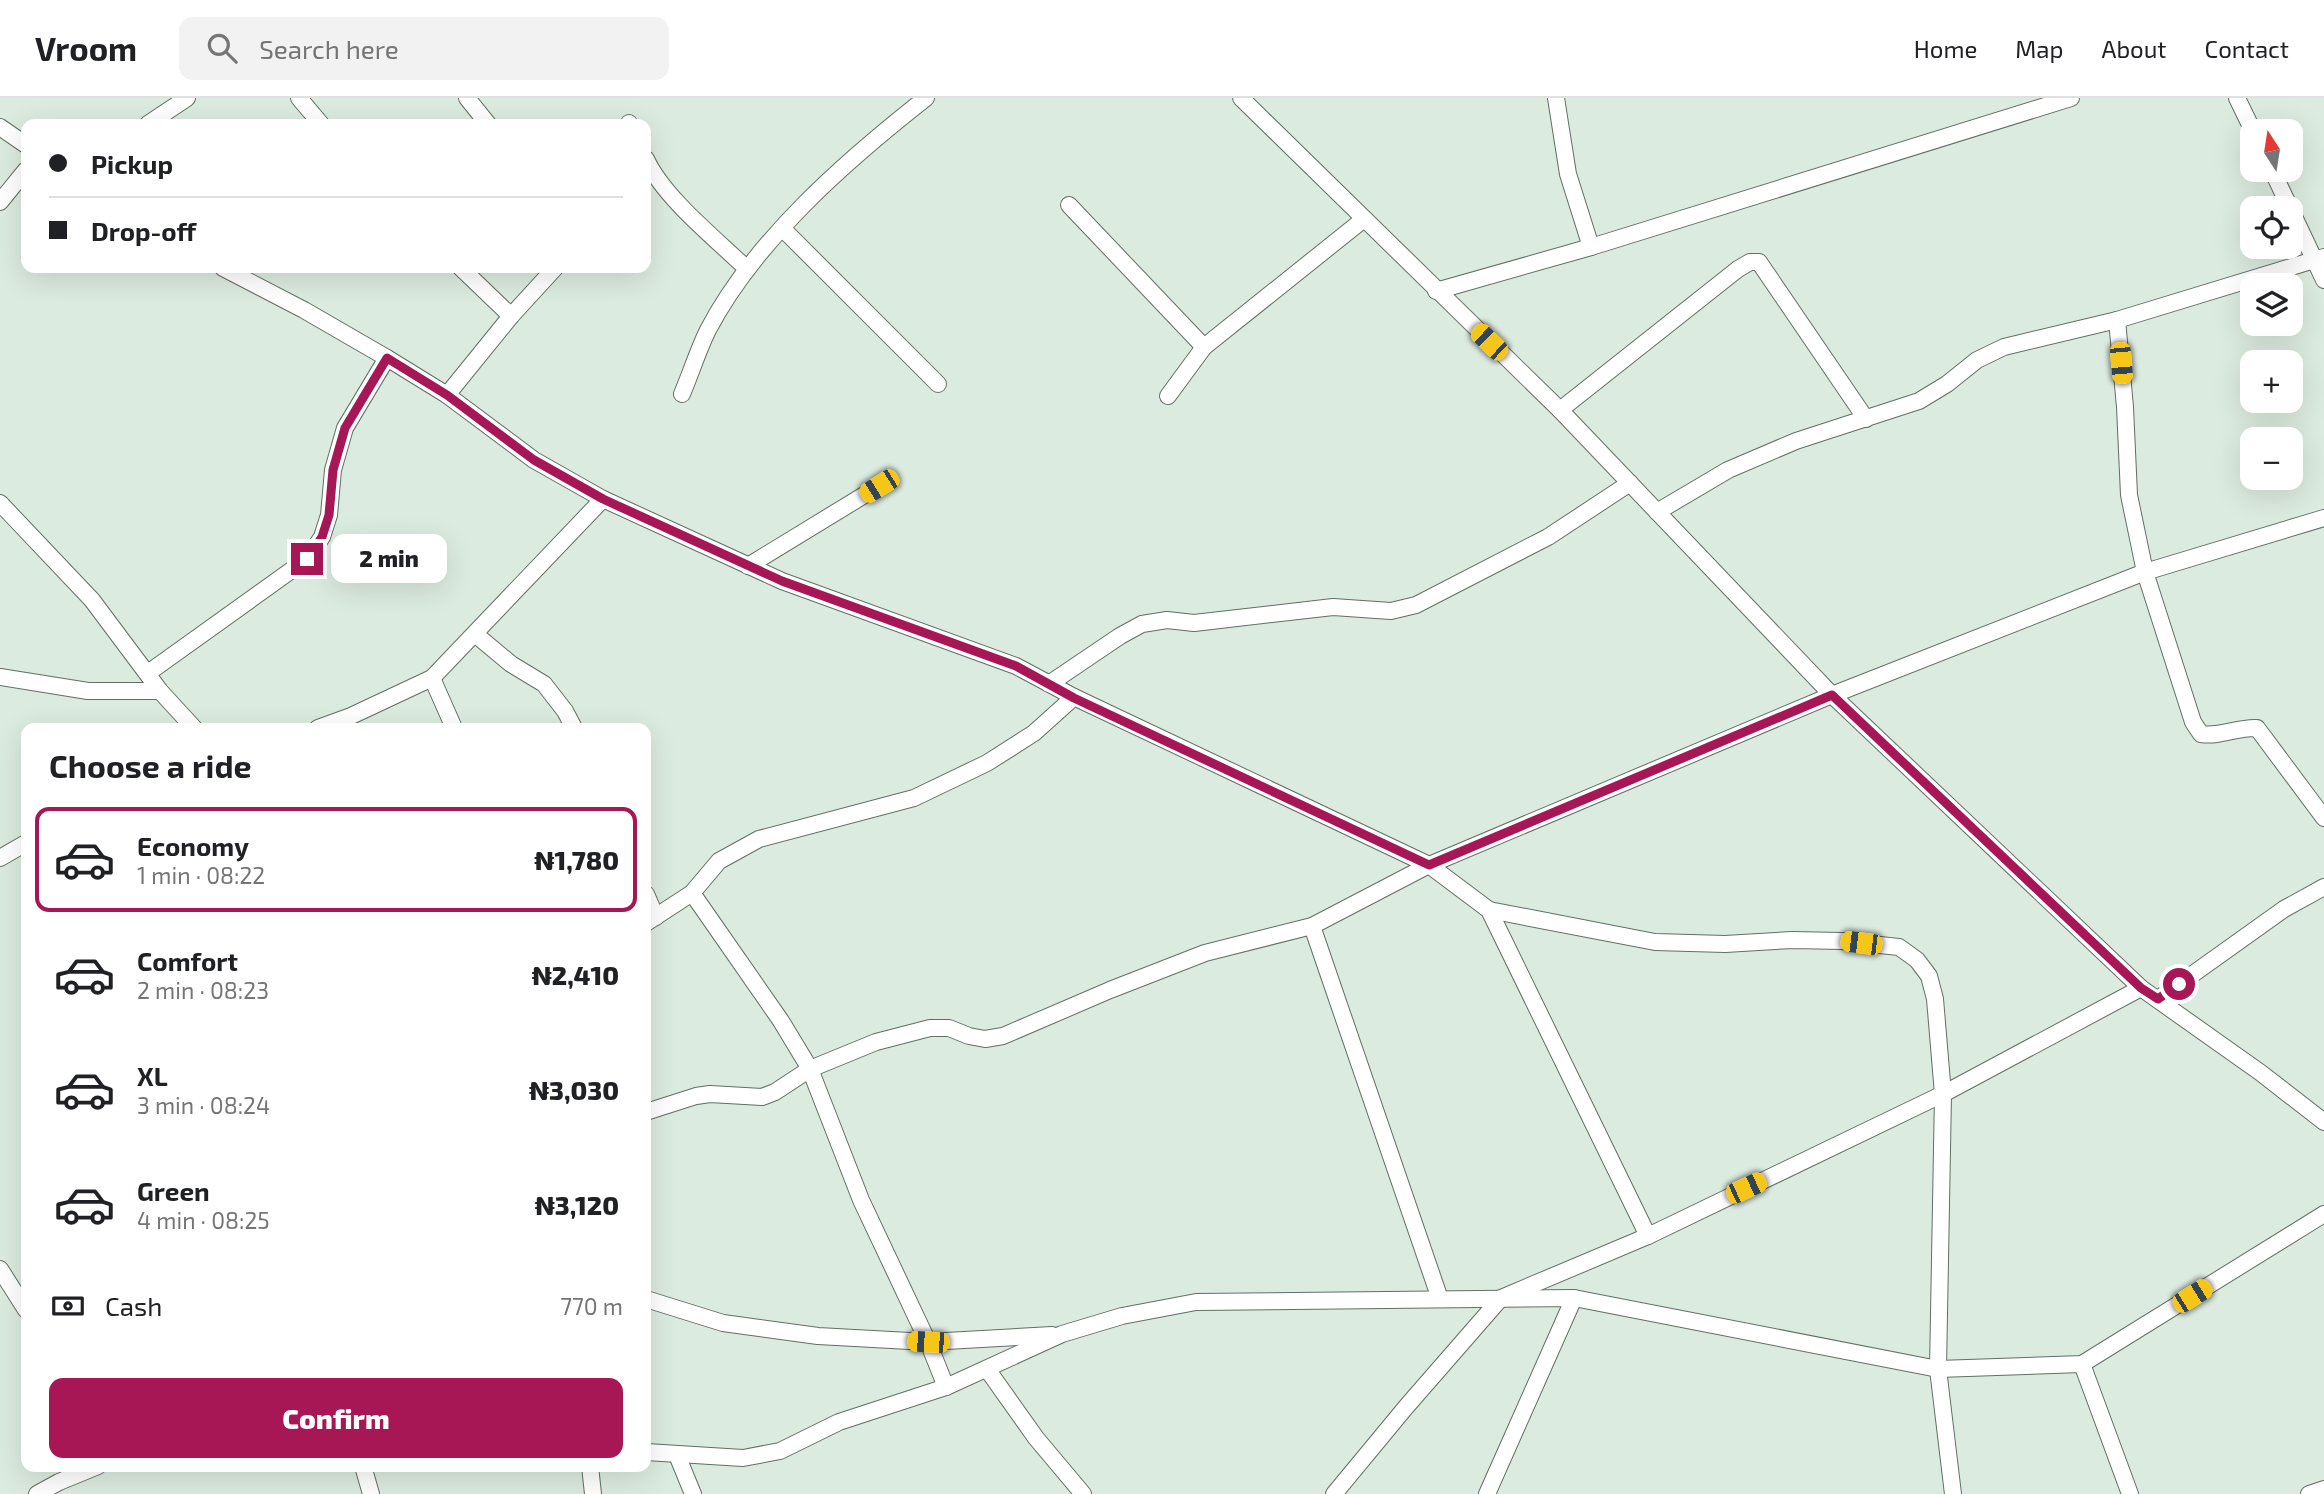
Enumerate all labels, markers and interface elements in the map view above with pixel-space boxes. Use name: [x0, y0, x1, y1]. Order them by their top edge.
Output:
search box: [179, 17, 669, 80]
text: Vroom: [35, 28, 137, 68]
icon: search: [203, 29, 241, 67]
text: Search here: [259, 33, 399, 64]
text: Home: [1914, 34, 1977, 63]
text: Map: [2015, 34, 2063, 63]
text: About: [2101, 34, 2167, 63]
text: Contact: [2205, 34, 2289, 63]
north arrow: [2240, 119, 2303, 182]
map controls: [2240, 119, 2303, 490]
text: Pickup: [91, 148, 173, 179]
button: locate: [2240, 196, 2303, 259]
text: Drop-off: [91, 215, 196, 246]
button: layers: [2240, 273, 2303, 336]
car: [1467, 320, 1512, 364]
car: [2109, 341, 2134, 385]
button: +: [2240, 350, 2303, 413]
button: −: [2240, 427, 2303, 490]
car: [856, 466, 903, 506]
callout: 2 min: [332, 534, 447, 584]
route end: [291, 543, 323, 575]
text: 2 min: [359, 544, 419, 572]
text: Choose a ride: [49, 746, 252, 784]
icon: car: [53, 828, 116, 891]
text: Economy: [137, 830, 249, 861]
text: ₦1,780: [534, 844, 619, 875]
text: 1 min · 08:22: [137, 861, 265, 889]
car: [1839, 930, 1884, 956]
icon: car: [53, 943, 116, 1006]
text: Comfort: [137, 945, 238, 976]
text: ₦2,410: [532, 959, 619, 990]
route start: [2163, 968, 2195, 1000]
text: 2 min · 08:23: [137, 976, 269, 1004]
icon: car: [53, 1058, 116, 1121]
text: XL: [137, 1060, 168, 1091]
text: ₦3,030: [529, 1074, 619, 1105]
text: 3 min · 08:24: [137, 1091, 270, 1119]
car: [1723, 1170, 1770, 1206]
icon: car: [53, 1173, 116, 1236]
text: Green: [137, 1175, 210, 1206]
text: ₦3,120: [535, 1189, 619, 1220]
text: 4 min · 08:25: [137, 1206, 270, 1234]
car: [2169, 1276, 2216, 1316]
icon: cash: [49, 1287, 87, 1325]
text: Cash: [105, 1290, 162, 1321]
text: 770 m: [560, 1292, 623, 1320]
car: [907, 1330, 950, 1354]
button: Confirm: [49, 1378, 623, 1458]

